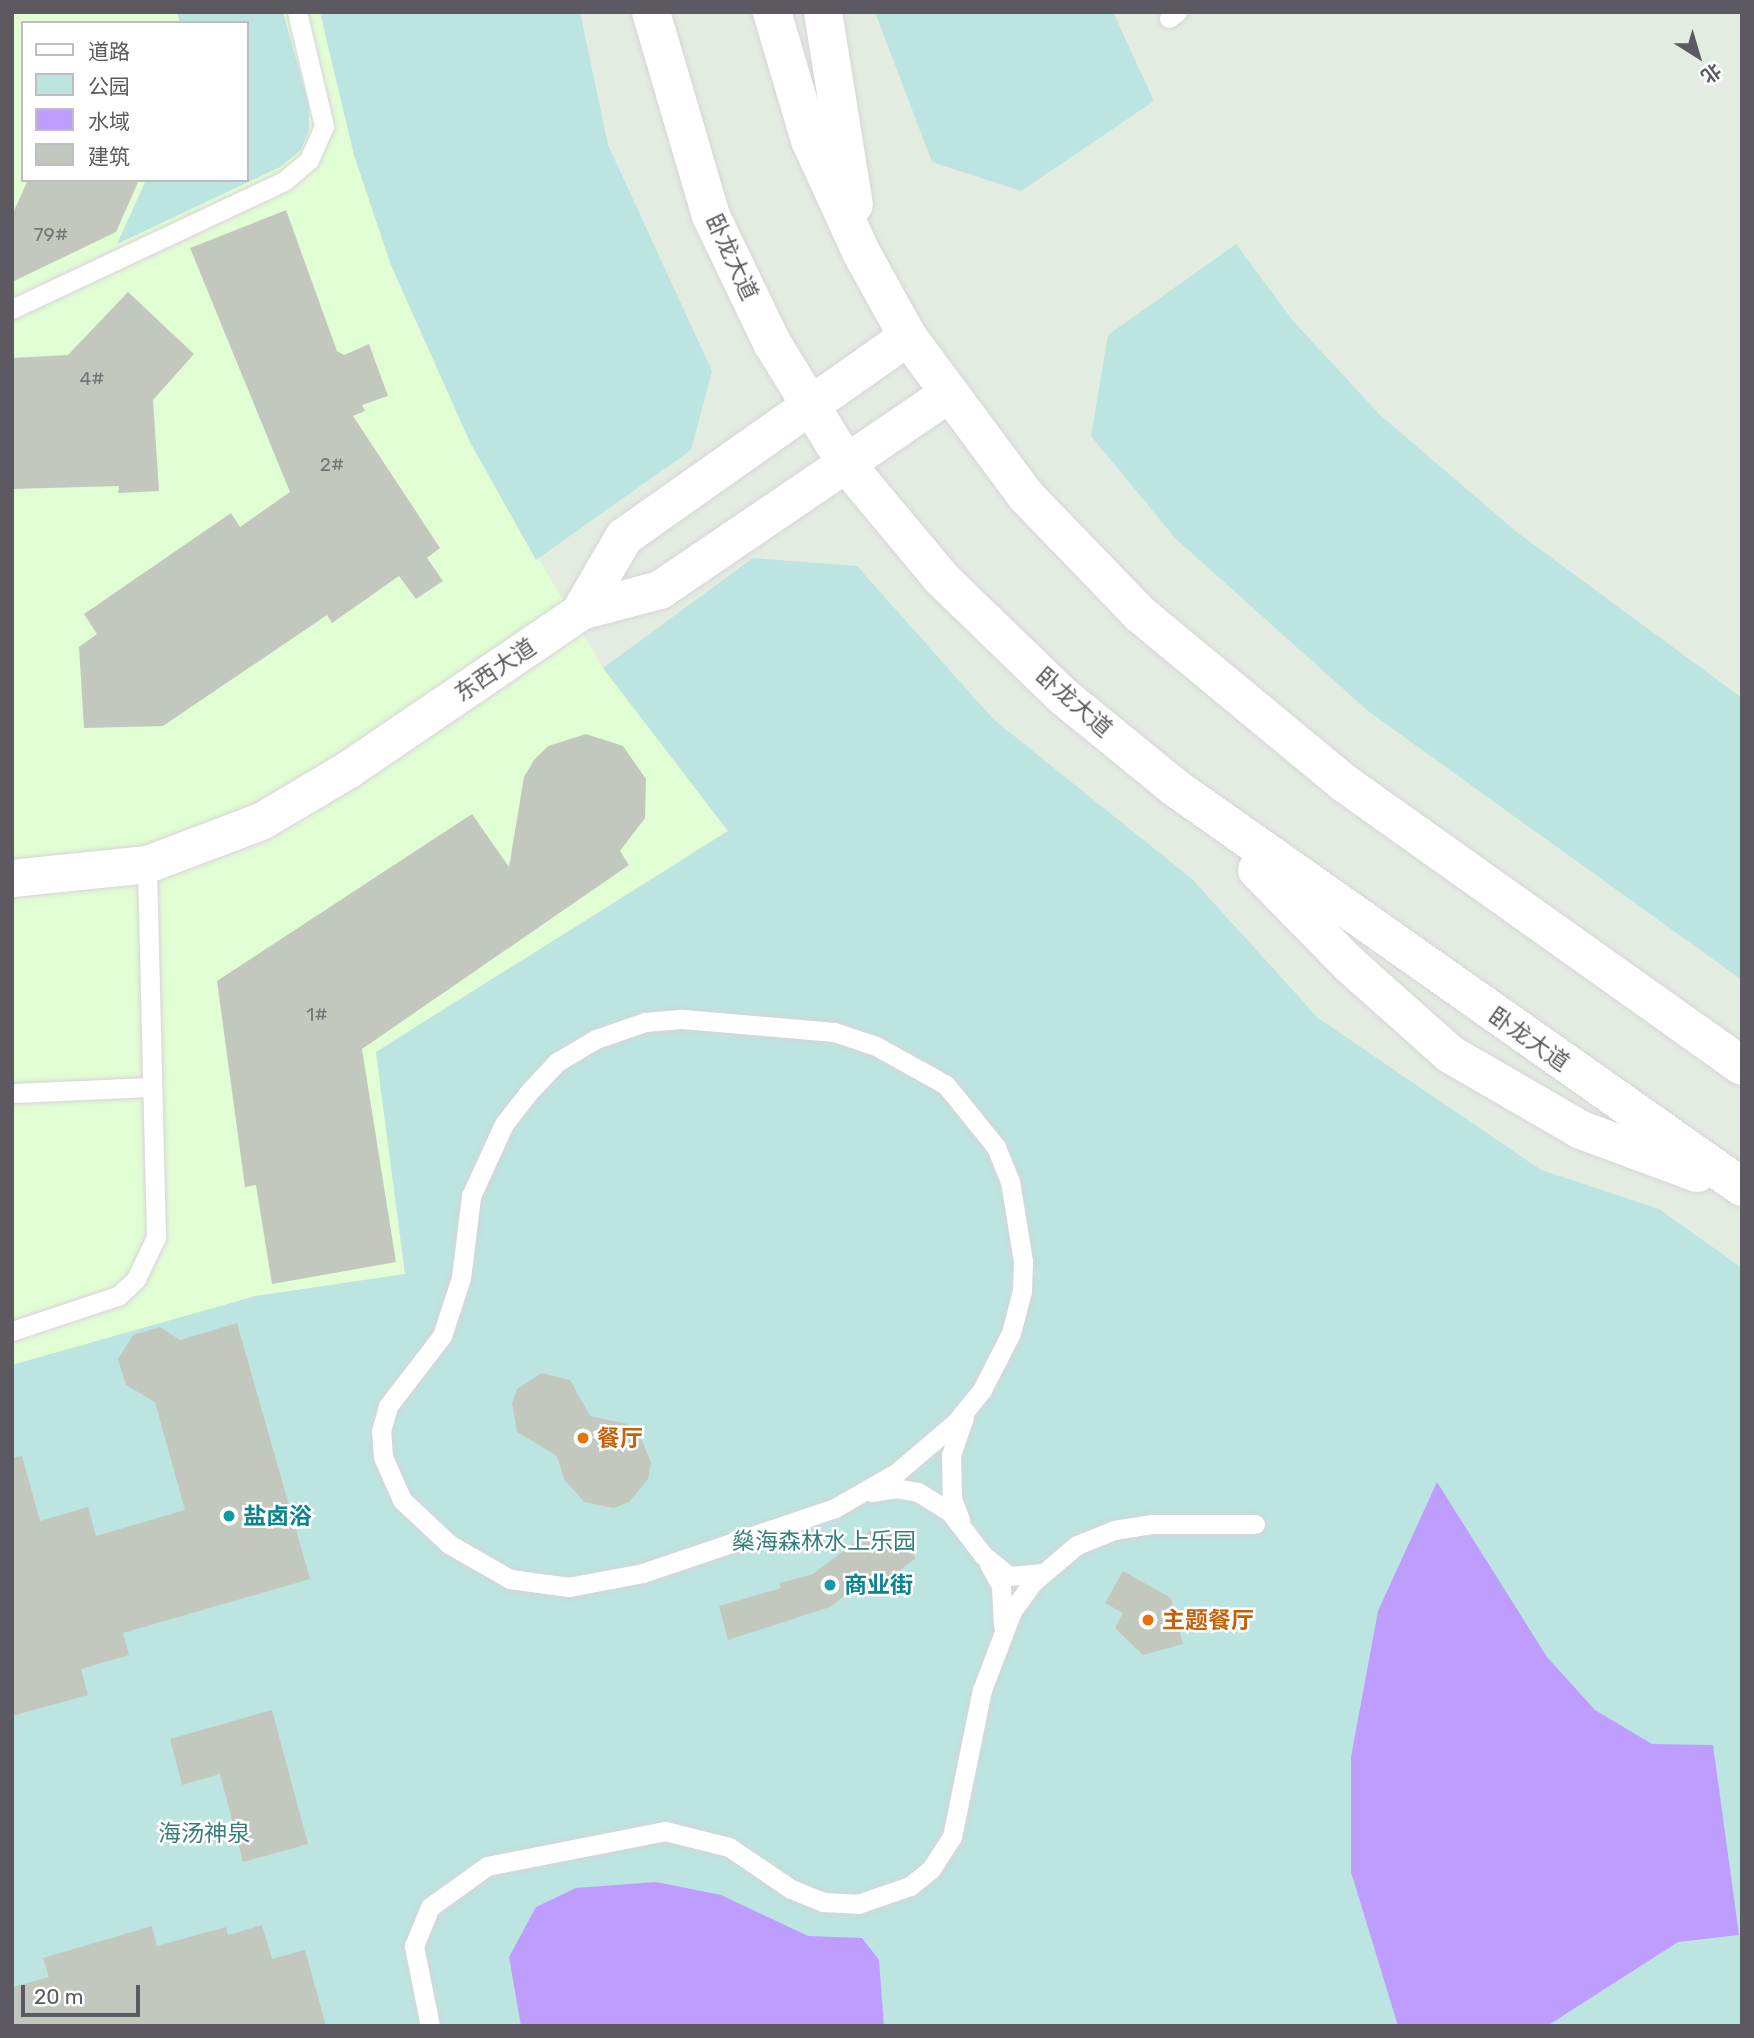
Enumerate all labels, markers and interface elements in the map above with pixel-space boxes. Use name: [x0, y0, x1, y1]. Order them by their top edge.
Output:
legend: [21, 21, 248, 182]
north arrow: [1663, 21, 1733, 91]
text: 道路: [88, 39, 130, 64]
text: 北: [1696, 58, 1725, 88]
text: 公园: [88, 74, 130, 99]
text: 水域: [88, 109, 130, 134]
text: 建筑: [88, 144, 130, 169]
street label: 卧龙大道: [700, 209, 764, 305]
house number: 79#: [34, 224, 68, 246]
house number: 4#: [79, 368, 105, 390]
house number: 2#: [320, 454, 344, 476]
street label: 东西大道: [449, 633, 541, 707]
street label: 卧龙大道: [1030, 661, 1118, 743]
street label: 卧龙大道: [1483, 1001, 1575, 1077]
house number: 1#: [306, 1004, 328, 1026]
place label: 餐厅: [597, 1424, 643, 1452]
marker: 餐厅: [575, 1430, 591, 1446]
place label: 盐卤浴: [243, 1502, 312, 1530]
marker: 盐卤浴: [221, 1508, 237, 1524]
park label: 燊海森林水上乐园: [732, 1527, 916, 1555]
place label: 商业街: [844, 1571, 913, 1599]
marker: 商业街: [822, 1577, 838, 1593]
place label: 主题餐厅: [1162, 1606, 1254, 1634]
marker: 主题餐厅: [1140, 1612, 1156, 1628]
park label: 海汤神泉: [158, 1819, 250, 1847]
scale bar: [24, 1972, 144, 2016]
text: 20 m: [34, 1984, 83, 2009]

